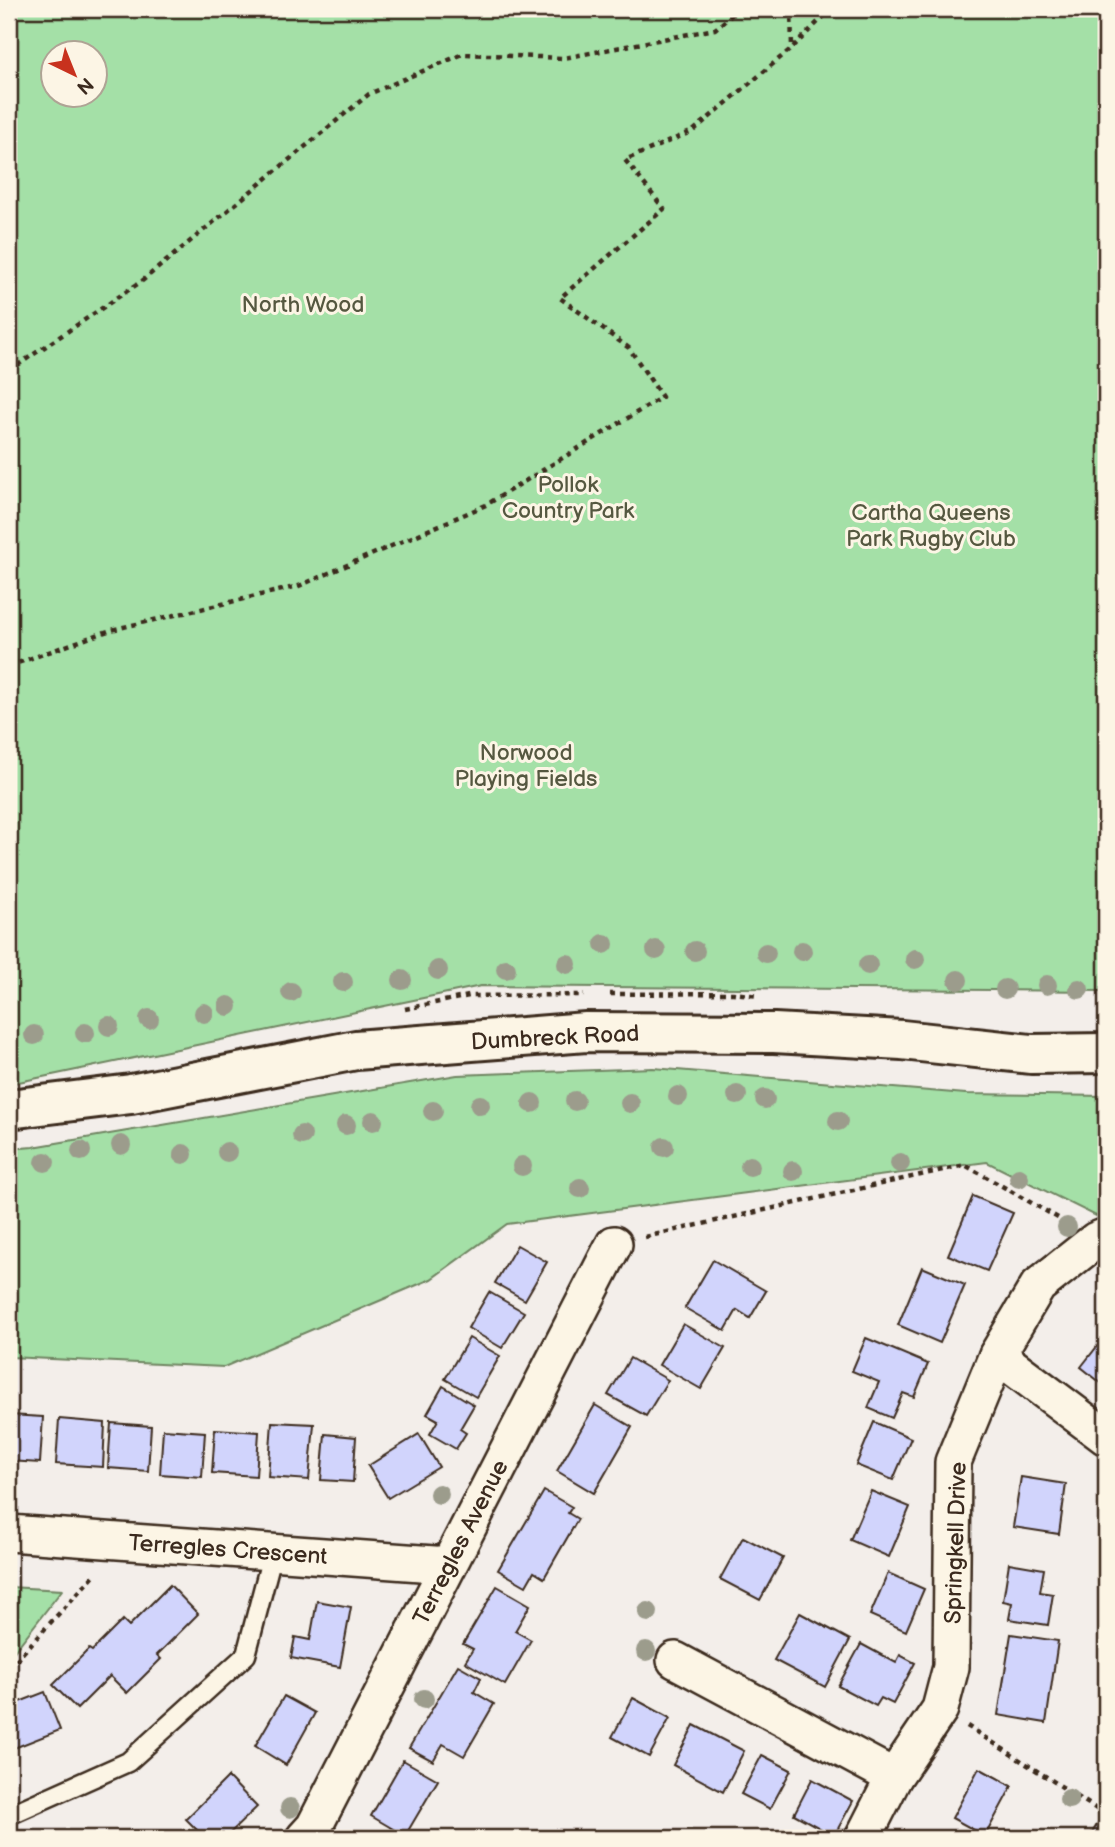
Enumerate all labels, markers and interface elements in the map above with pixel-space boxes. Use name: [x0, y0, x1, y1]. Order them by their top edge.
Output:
north arrow: [38, 38, 108, 108]
text: N: [72, 72, 98, 99]
park label: North Wood: [242, 291, 364, 319]
park label: Pollok Country Park: [502, 471, 635, 525]
park label: Cartha Queens Park Rugby Club: [846, 499, 1016, 553]
park label: Norwood Playing Fields: [455, 739, 597, 793]
street label: Dumbreck Road: [470, 1020, 640, 1056]
street label: Terregles Avenue: [407, 1455, 515, 1630]
street label: Springkell Drive: [939, 1461, 973, 1625]
street label: Terregles Crescent: [127, 1529, 328, 1571]

